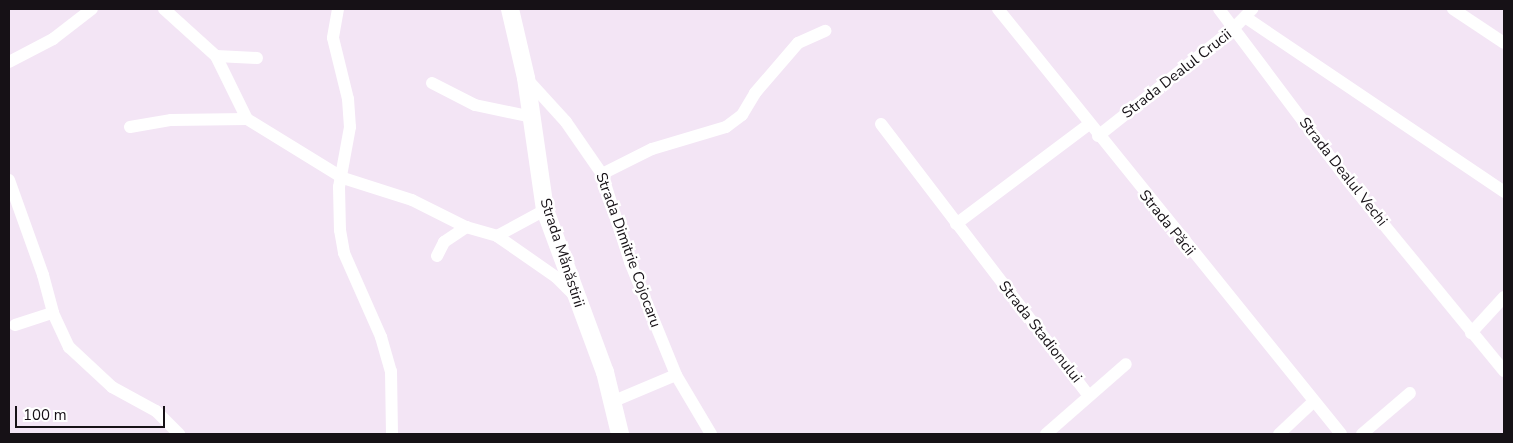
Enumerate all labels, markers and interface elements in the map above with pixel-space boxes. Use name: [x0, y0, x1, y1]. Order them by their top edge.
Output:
street label: Strada Dealul Crucii: [1119, 26, 1235, 122]
street label: Strada Dealul Vechi: [1295, 114, 1391, 230]
street label: Strada Dimitrie Cojocaru: [592, 170, 664, 330]
street label: Strada Păcii: [1135, 187, 1199, 259]
street label: Strada Mănăstirii: [536, 196, 588, 310]
street label: Strada Stadionului: [995, 277, 1085, 387]
scale bar: [18, 396, 168, 428]
text: 100 m: [23, 405, 67, 425]

